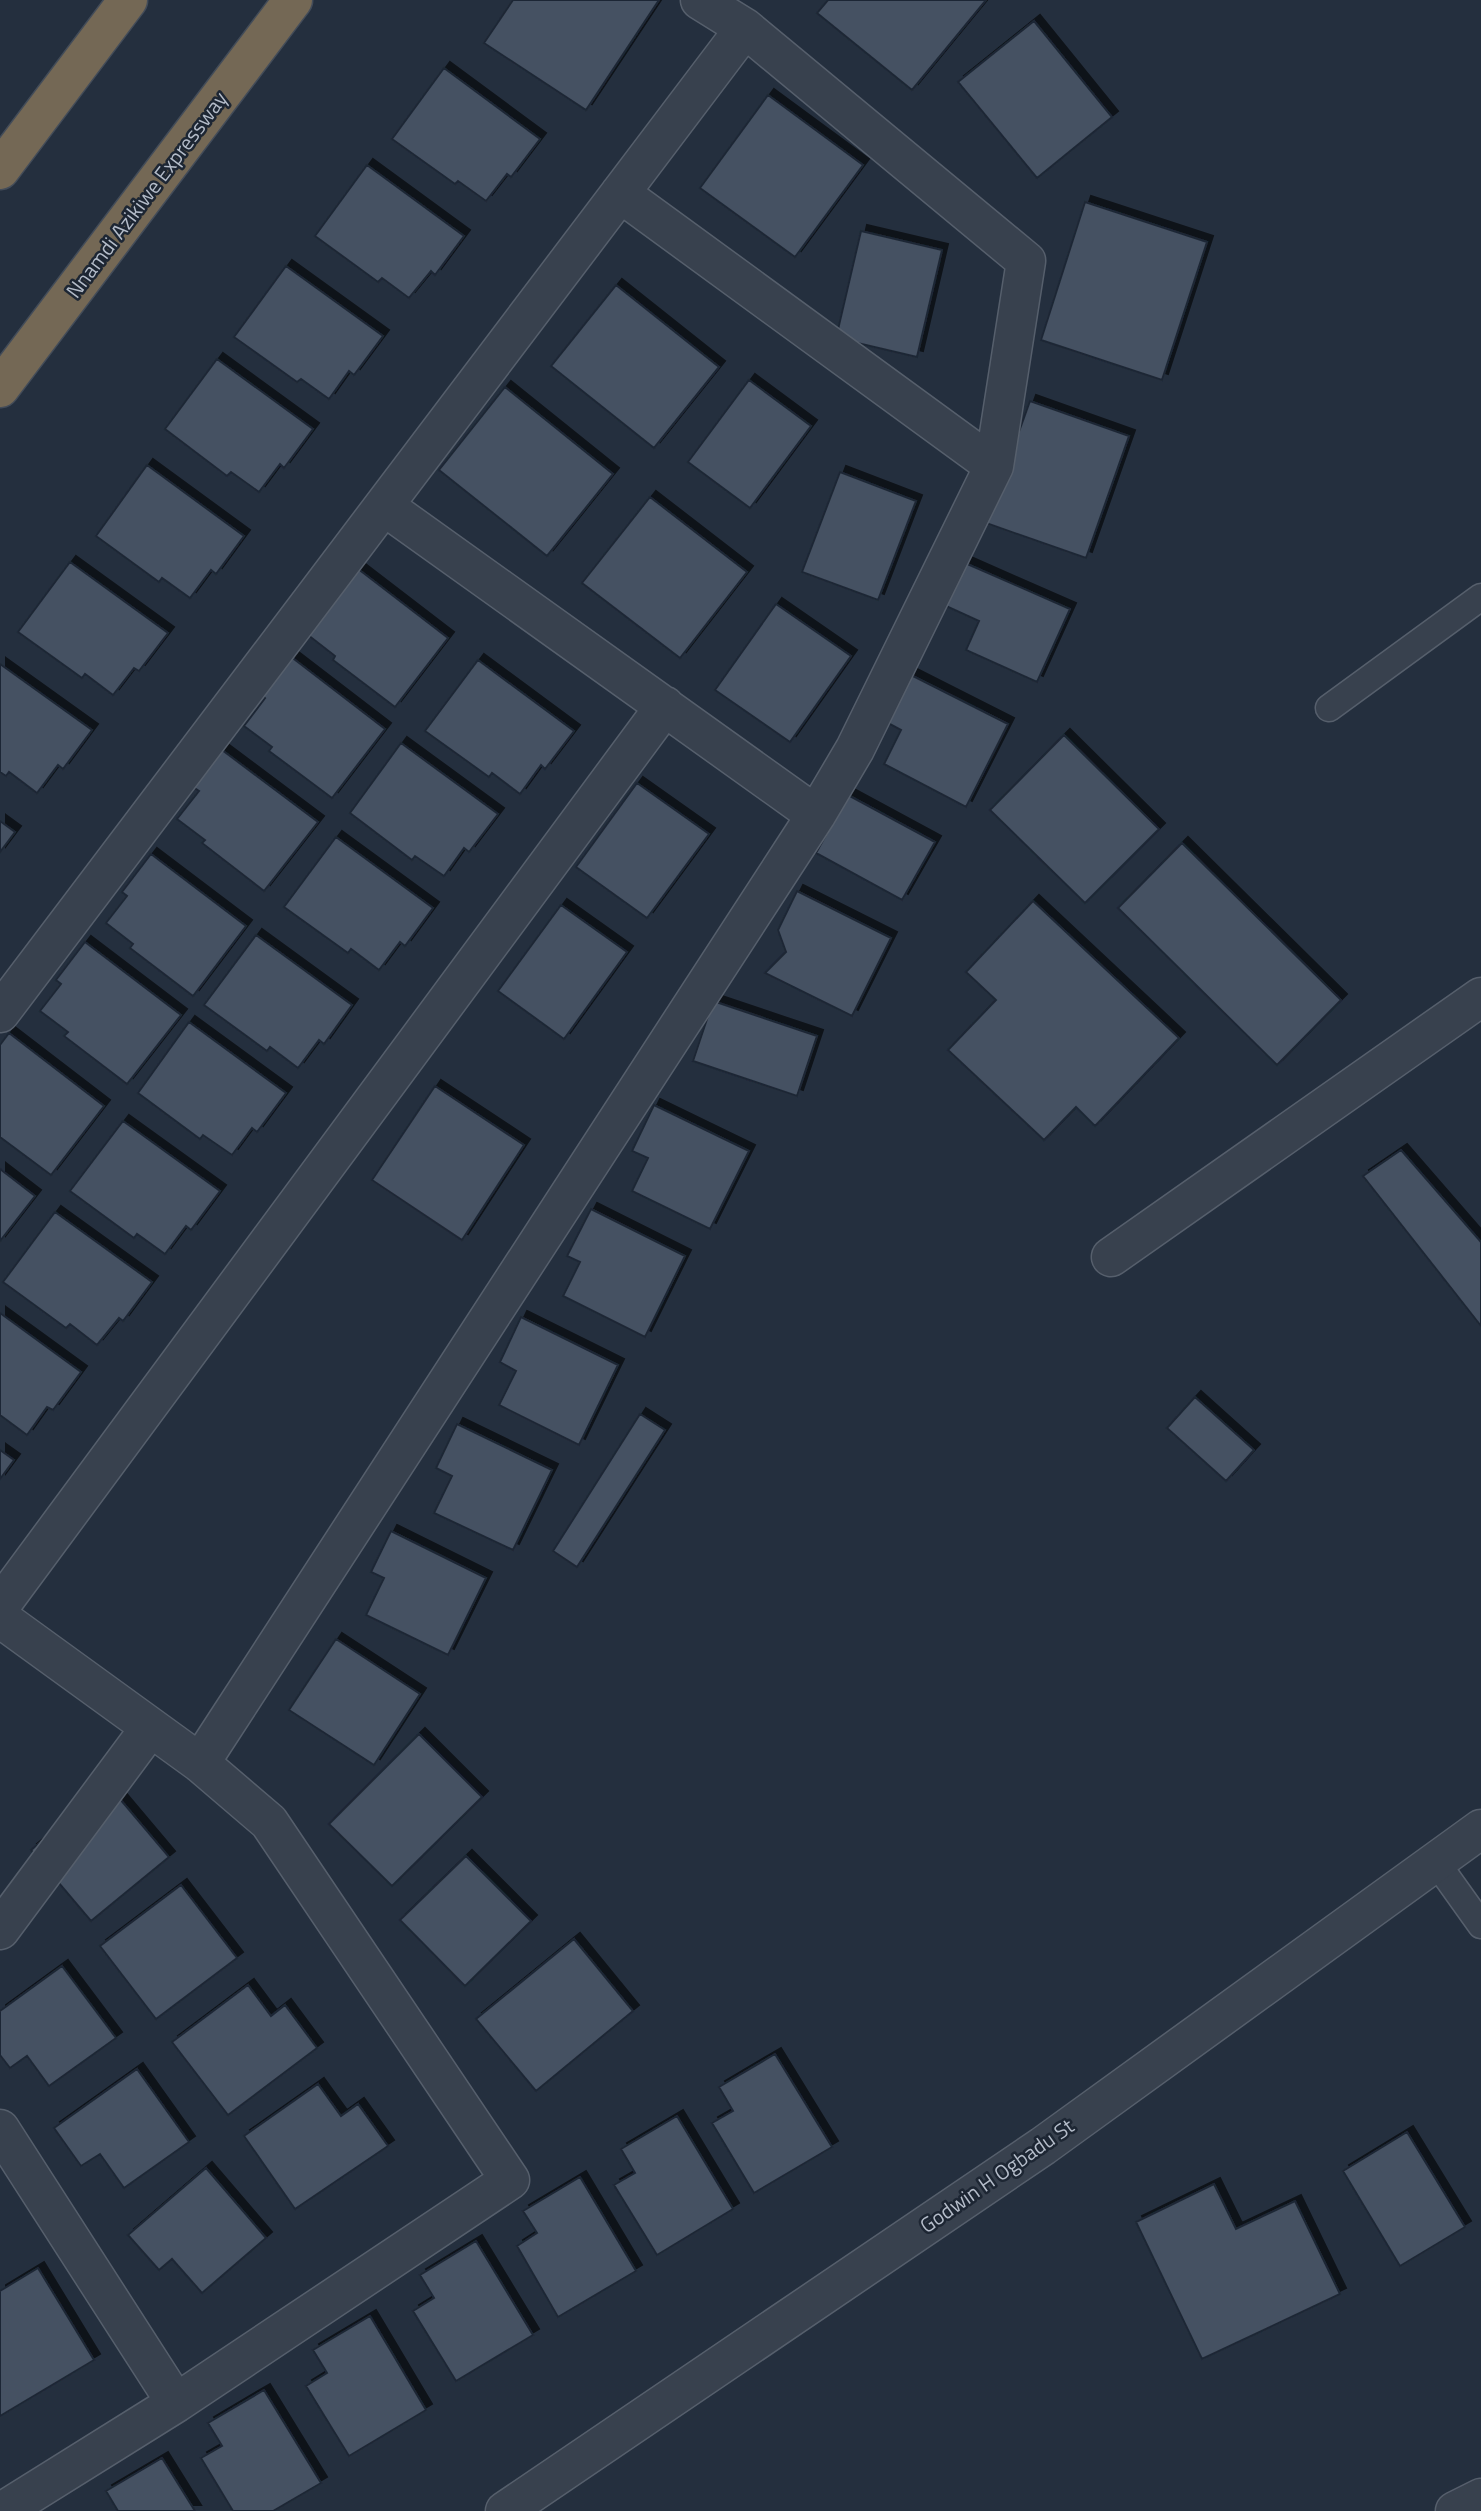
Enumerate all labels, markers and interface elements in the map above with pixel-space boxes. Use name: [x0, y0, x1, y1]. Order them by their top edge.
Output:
street label: Nnamdi Azikiwe Expressway: [58, 84, 235, 305]
street label: Godwin H Ogbadu St: [913, 2109, 1081, 2241]

